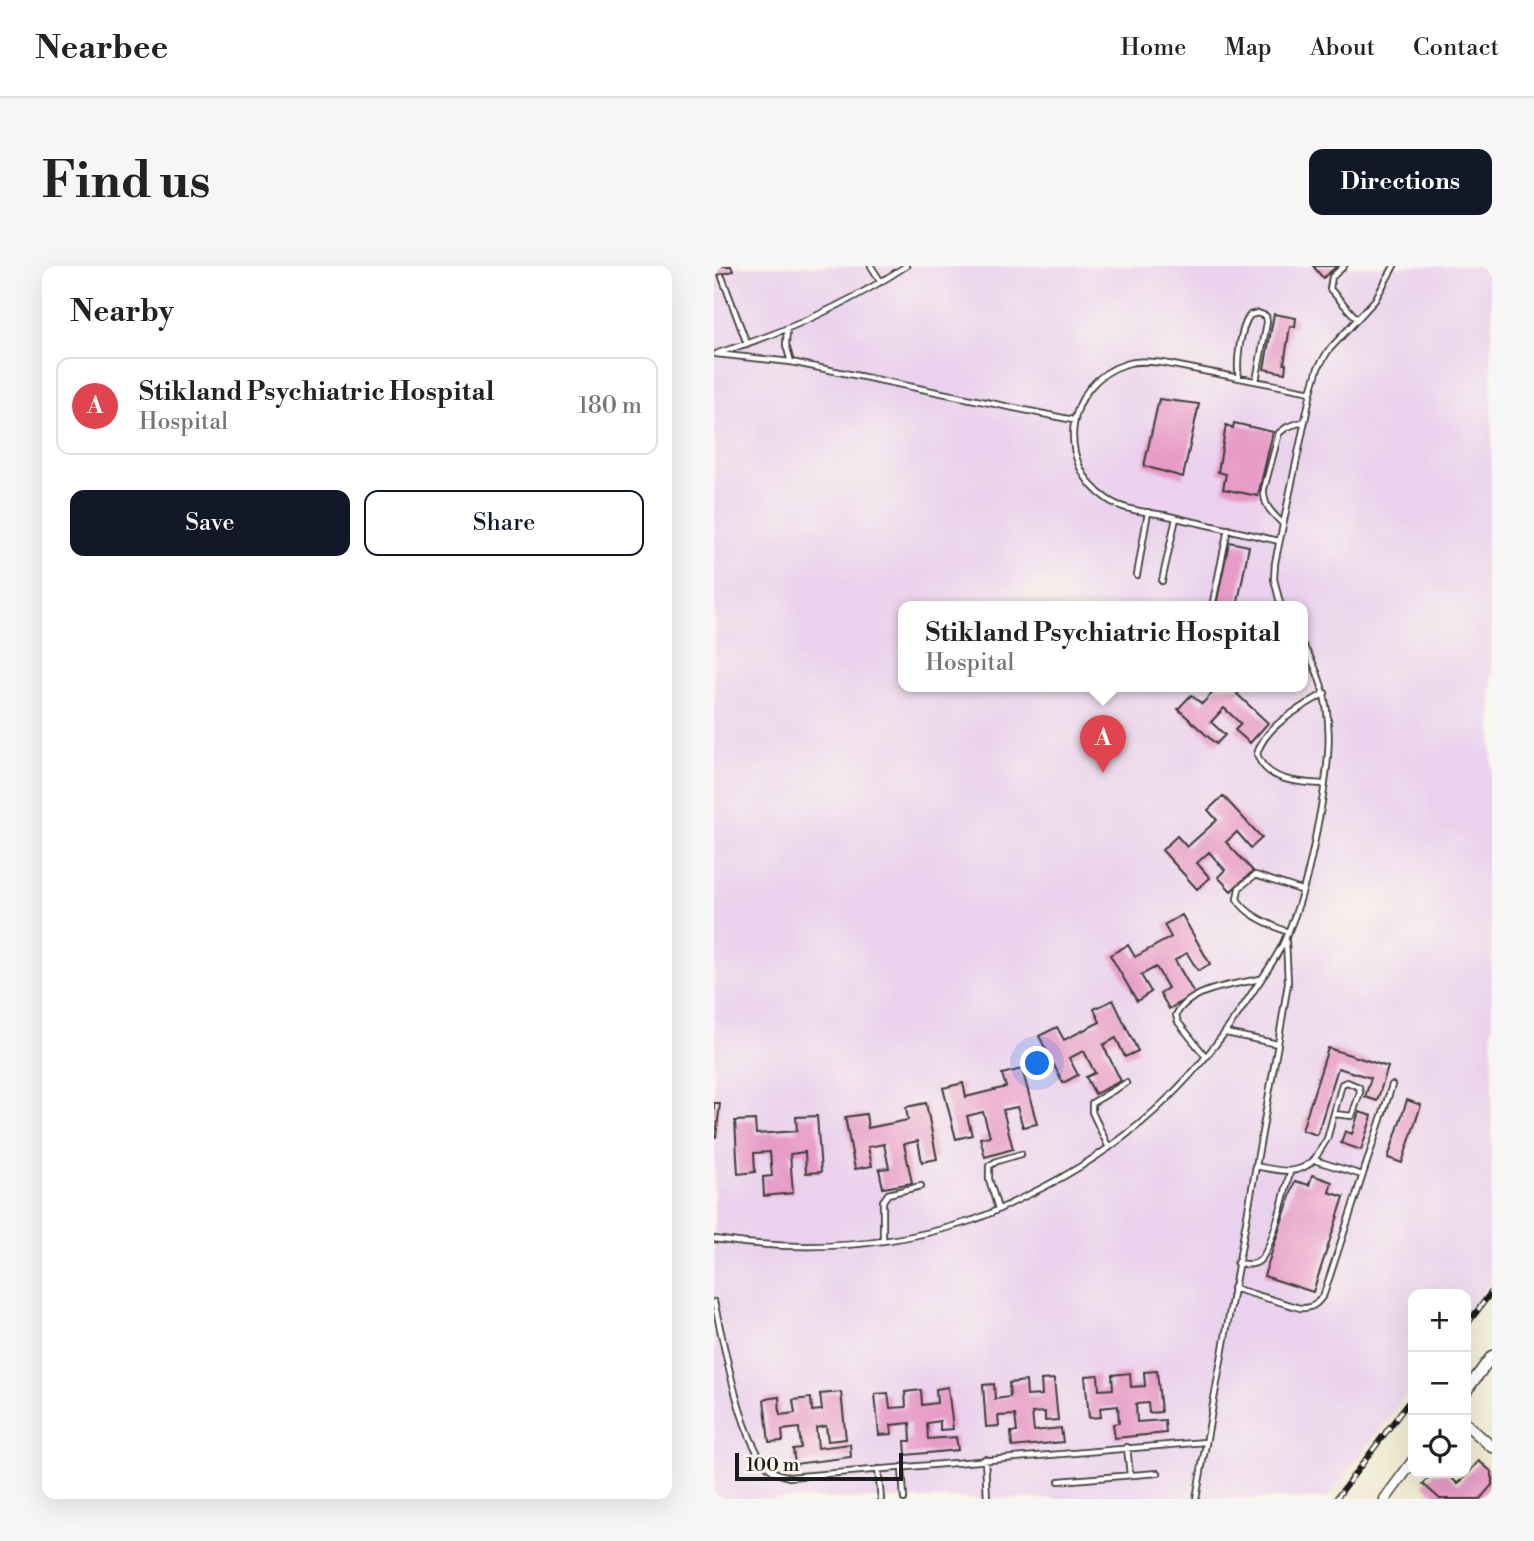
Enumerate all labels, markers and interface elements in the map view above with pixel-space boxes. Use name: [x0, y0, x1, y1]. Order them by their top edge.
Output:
text: Nearbee: [35, 28, 168, 69]
text: Home: [1121, 33, 1186, 63]
text: Map: [1224, 33, 1272, 63]
text: About: [1310, 33, 1375, 63]
text: Contact: [1413, 33, 1499, 63]
button: Directions: [1309, 149, 1492, 215]
text: Find us: [42, 152, 211, 213]
text: Nearby: [70, 293, 174, 331]
text: Stikland Psychiatric Hospital: [139, 376, 494, 408]
text: A: [87, 392, 103, 420]
text: 180 m: [578, 392, 642, 420]
text: Hospital: [139, 408, 228, 436]
button: Save: [70, 490, 350, 556]
button: Share: [364, 490, 644, 556]
popup: [898, 601, 1308, 692]
text: Stikland Psychiatric Hospital: [925, 617, 1281, 649]
text: Hospital: [925, 649, 1014, 677]
pin: A: [1080, 715, 1126, 773]
your location: [1020, 1046, 1054, 1080]
map controls: [1408, 1289, 1471, 1478]
button: +: [1408, 1289, 1471, 1352]
button: −: [1408, 1352, 1471, 1415]
button: locate: [1408, 1415, 1471, 1478]
scale bar: [735, 1450, 903, 1482]
text: 100 m: [746, 1453, 799, 1477]

